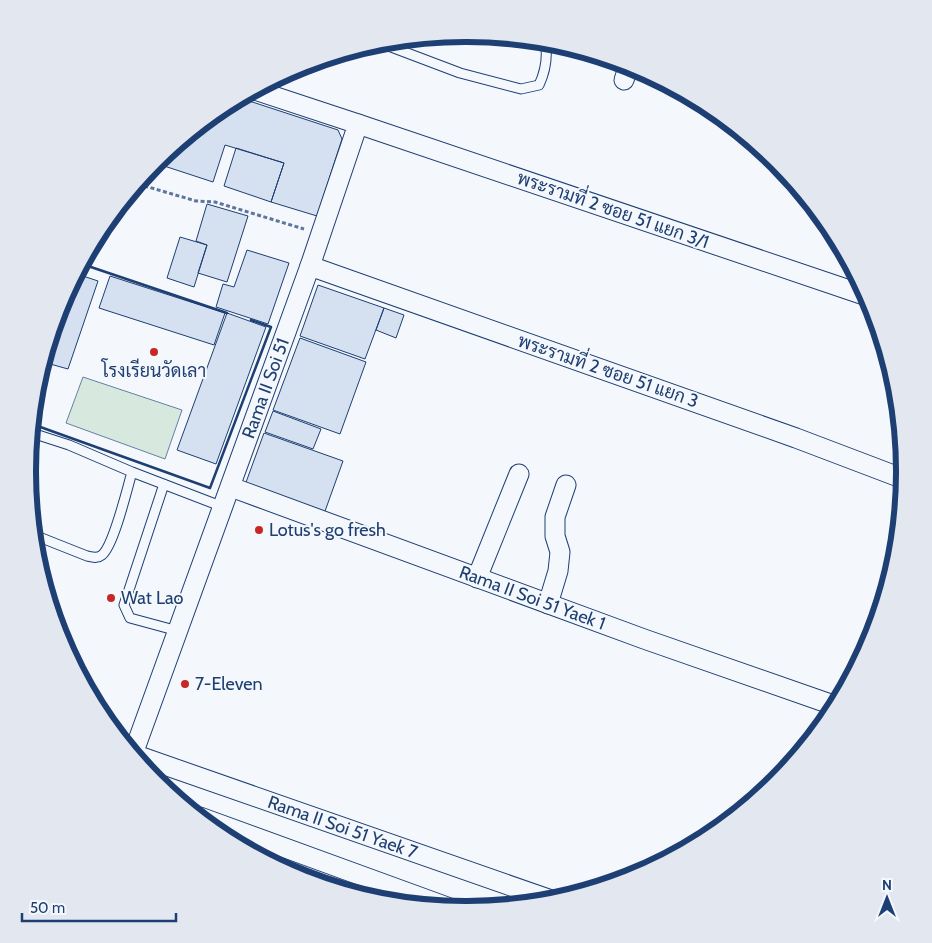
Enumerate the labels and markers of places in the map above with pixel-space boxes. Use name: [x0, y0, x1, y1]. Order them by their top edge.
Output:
marker: โรงเรียนวัดเลา: [148, 346, 160, 358]
place label: โรงเรียนวัดเลา: [101, 358, 206, 382]
place label: Lotus's go fresh: [269, 519, 386, 541]
marker: Lotus's go fresh: [253, 524, 265, 536]
place label: Wat Lao: [121, 587, 184, 609]
marker: Wat Lao: [105, 592, 117, 604]
place label: 7-Eleven: [195, 673, 263, 695]
marker: 7-Eleven: [179, 678, 191, 690]

